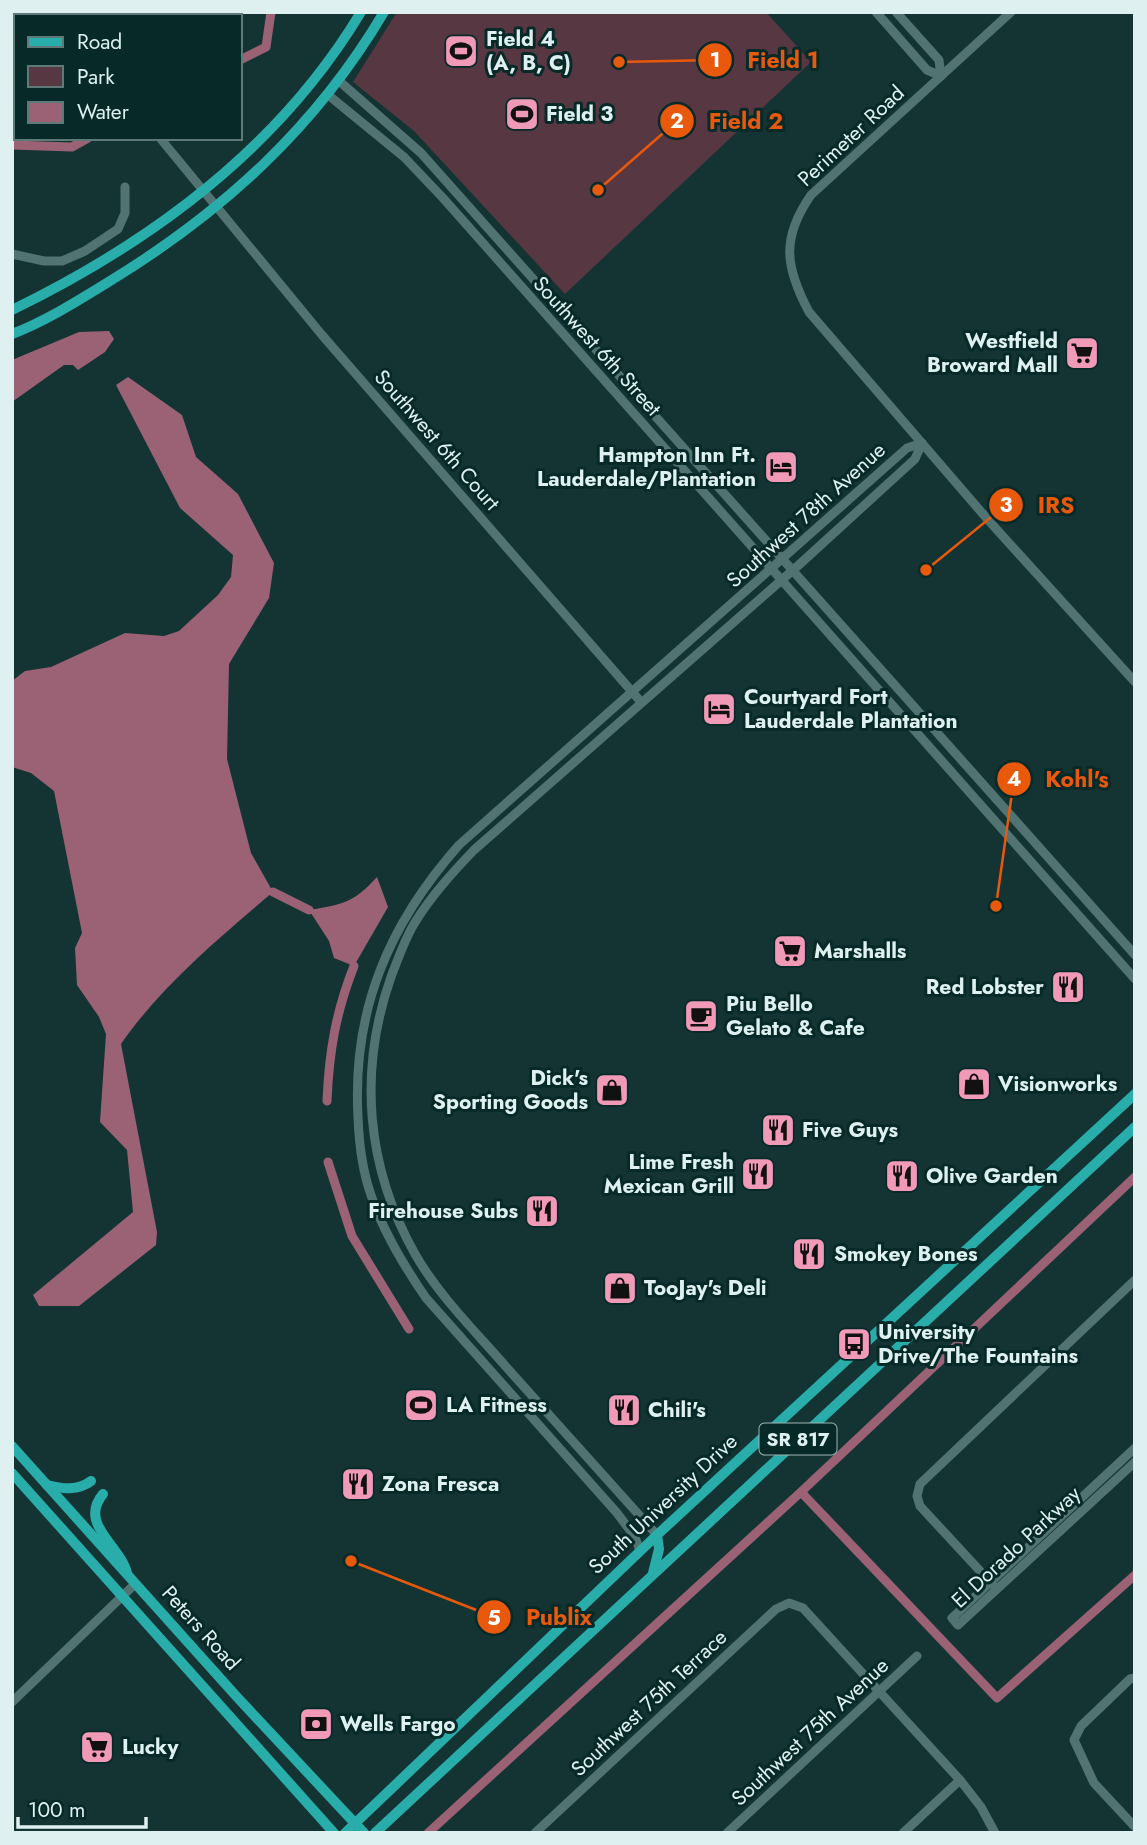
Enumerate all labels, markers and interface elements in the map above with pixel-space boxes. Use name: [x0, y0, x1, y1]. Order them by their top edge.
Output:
legend: [14, 14, 242, 140]
place label: Field 4 (A, B, C): [486, 24, 571, 78]
text: Road: [77, 27, 122, 57]
sports icon: Field 4 (A, B, C): [442, 32, 480, 70]
callout: Field 1: [698, 38, 832, 82]
text: Field 1: [747, 43, 819, 77]
text: 1: [710, 45, 720, 75]
text: Park: [77, 62, 115, 92]
street label: Perimeter Road: [791, 79, 911, 193]
sports icon: Field 3: [503, 95, 541, 133]
text: Water: [77, 97, 130, 127]
place label: Field 3: [546, 99, 613, 129]
callout: Field 2: [659, 99, 797, 143]
text: Field 2: [709, 104, 783, 138]
text: 2: [670, 106, 684, 136]
street label: Southwest 6th Street: [526, 269, 668, 423]
place label: Westfield Broward Mall: [927, 326, 1058, 380]
supermarket icon: Westfield Broward Mall: [1063, 334, 1101, 372]
street label: Southwest 6th Court: [367, 363, 507, 517]
street label: Southwest 78th Avenue: [720, 435, 892, 595]
place label: Hampton Inn Ft. Lauderdale/Plantation: [537, 440, 756, 494]
hotel icon: Hampton Inn Ft. Lauderdale/Plantation: [762, 448, 800, 486]
callout: IRS: [988, 483, 1088, 527]
text: IRS: [1038, 488, 1074, 522]
text: 3: [999, 490, 1013, 520]
place label: Courtyard Fort Lauderdale Plantation: [744, 682, 957, 736]
hotel icon: Courtyard Fort Lauderdale Plantation: [700, 690, 738, 728]
callout: Kohl's: [996, 757, 1123, 801]
text: Kohl's: [1045, 762, 1109, 796]
text: 4: [1007, 764, 1021, 794]
supermarket icon: Marshalls: [771, 932, 809, 970]
place label: Marshalls: [814, 936, 907, 966]
restaurant icon: Red Lobster: [1049, 968, 1087, 1006]
place label: Red Lobster: [926, 972, 1044, 1002]
place label: Piu Bello Gelato & Cafe: [726, 989, 865, 1043]
cafe icon: Piu Bello Gelato & Cafe: [682, 997, 720, 1035]
place label: Dick's Sporting Goods: [433, 1063, 588, 1117]
shop icon: Visionworks: [955, 1065, 993, 1103]
place label: Visionworks: [997, 1069, 1118, 1099]
shop icon: Dick's Sporting Goods: [593, 1071, 631, 1109]
restaurant icon: Five Guys: [759, 1111, 797, 1149]
place label: Five Guys: [802, 1115, 899, 1145]
place label: Lime Fresh Mexican Grill: [604, 1147, 734, 1201]
restaurant icon: Lime Fresh Mexican Grill: [739, 1155, 777, 1193]
restaurant icon: Olive Garden: [883, 1157, 921, 1195]
place label: Olive Garden: [926, 1161, 1058, 1191]
restaurant icon: Firehouse Subs: [523, 1192, 561, 1230]
place label: Firehouse Subs: [368, 1196, 518, 1226]
restaurant icon: Smokey Bones: [790, 1235, 828, 1273]
place label: Smokey Bones: [834, 1239, 978, 1269]
shop icon: TooJay's Deli: [601, 1269, 639, 1307]
place label: TooJay's Deli: [644, 1273, 767, 1303]
place label: University Drive/The Fountains: [878, 1317, 1079, 1371]
bus stop icon: University Drive/The Fountains: [835, 1325, 873, 1363]
sports icon: LA Fitness: [402, 1386, 440, 1424]
place label: LA Fitness: [446, 1390, 547, 1420]
restaurant icon: Chili's: [605, 1391, 643, 1429]
place label: Chili's: [648, 1395, 706, 1425]
road number: SR 817: [760, 1424, 836, 1455]
street label: South University Drive: [582, 1427, 744, 1581]
restaurant icon: Zona Fresca: [339, 1465, 377, 1503]
place label: Zona Fresca: [382, 1469, 499, 1499]
street label: El Dorado Parkway: [945, 1479, 1088, 1615]
street label: Peters Road: [155, 1579, 247, 1677]
callout: Publix: [477, 1595, 606, 1639]
text: Publix: [526, 1600, 593, 1634]
text: 5: [487, 1603, 501, 1633]
street label: Southwest 75th Terrace: [564, 1622, 734, 1783]
street label: Southwest 75th Avenue: [725, 1651, 895, 1813]
bank icon: Wells Fargo: [297, 1705, 335, 1743]
place label: Wells Fargo: [340, 1709, 456, 1739]
supermarket icon: Lucky: [78, 1728, 116, 1766]
place label: Lucky: [122, 1732, 180, 1762]
scale bar: [18, 1786, 145, 1830]
text: 100 m: [28, 1795, 85, 1825]

